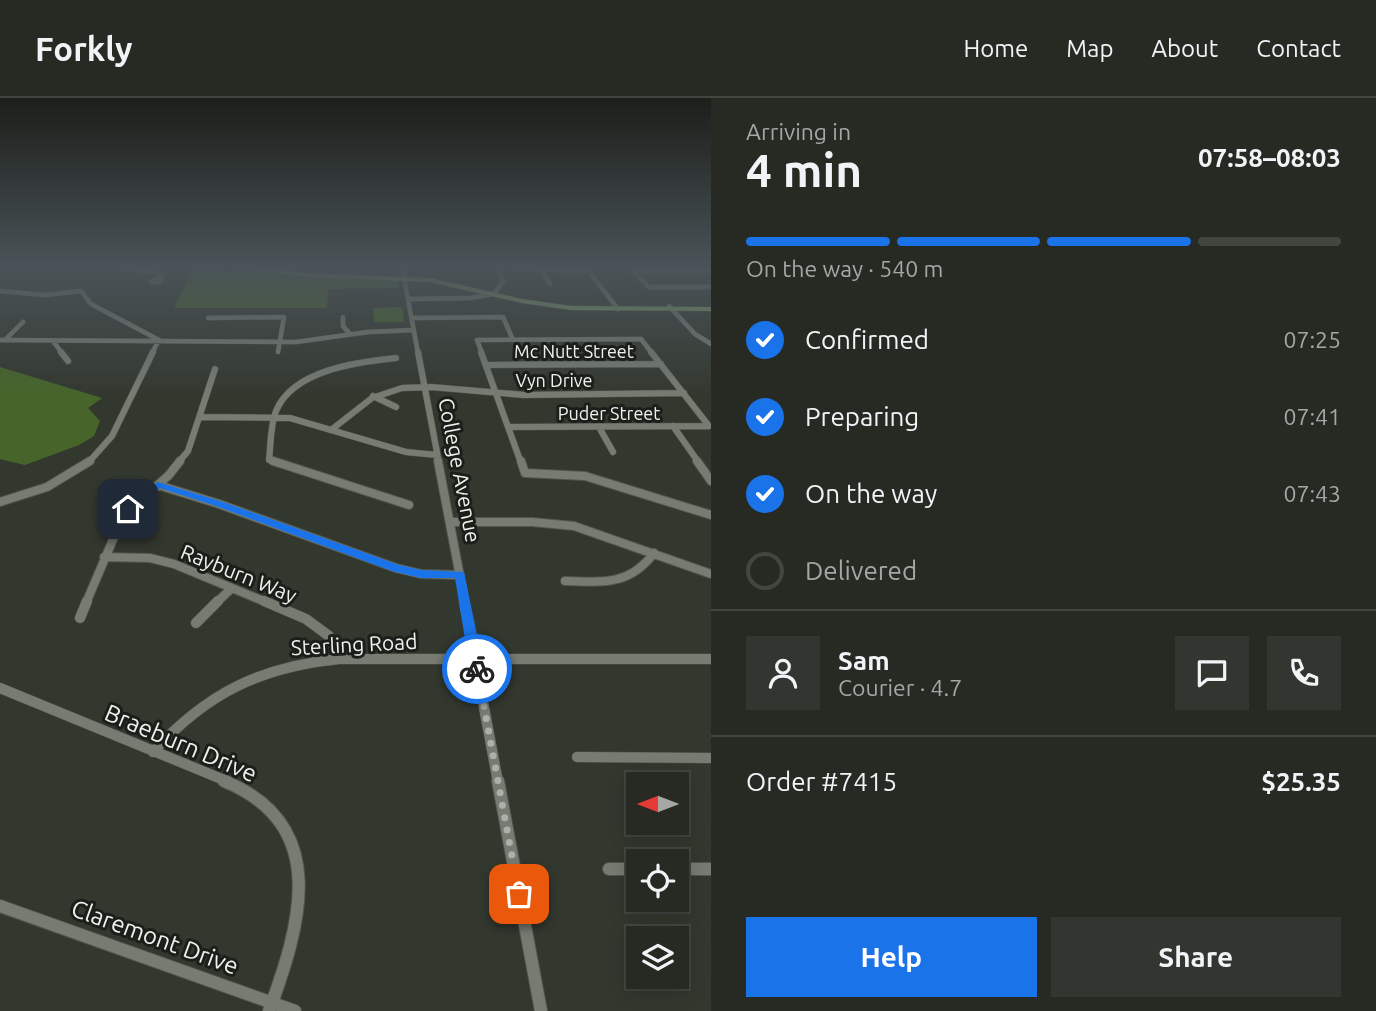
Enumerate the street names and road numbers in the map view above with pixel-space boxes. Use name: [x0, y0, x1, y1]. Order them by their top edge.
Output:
street label: Mc Nutt Street: [514, 341, 634, 361]
street label: Vyn Drive: [515, 370, 593, 390]
street label: College Avenue: [434, 396, 486, 544]
street label: Puder Street: [558, 403, 660, 423]
street label: Rayburn Way: [178, 539, 300, 607]
street label: Sterling Road: [290, 629, 418, 659]
street label: Braeburn Drive: [101, 699, 261, 787]
street label: Claremont Drive: [68, 894, 242, 980]

